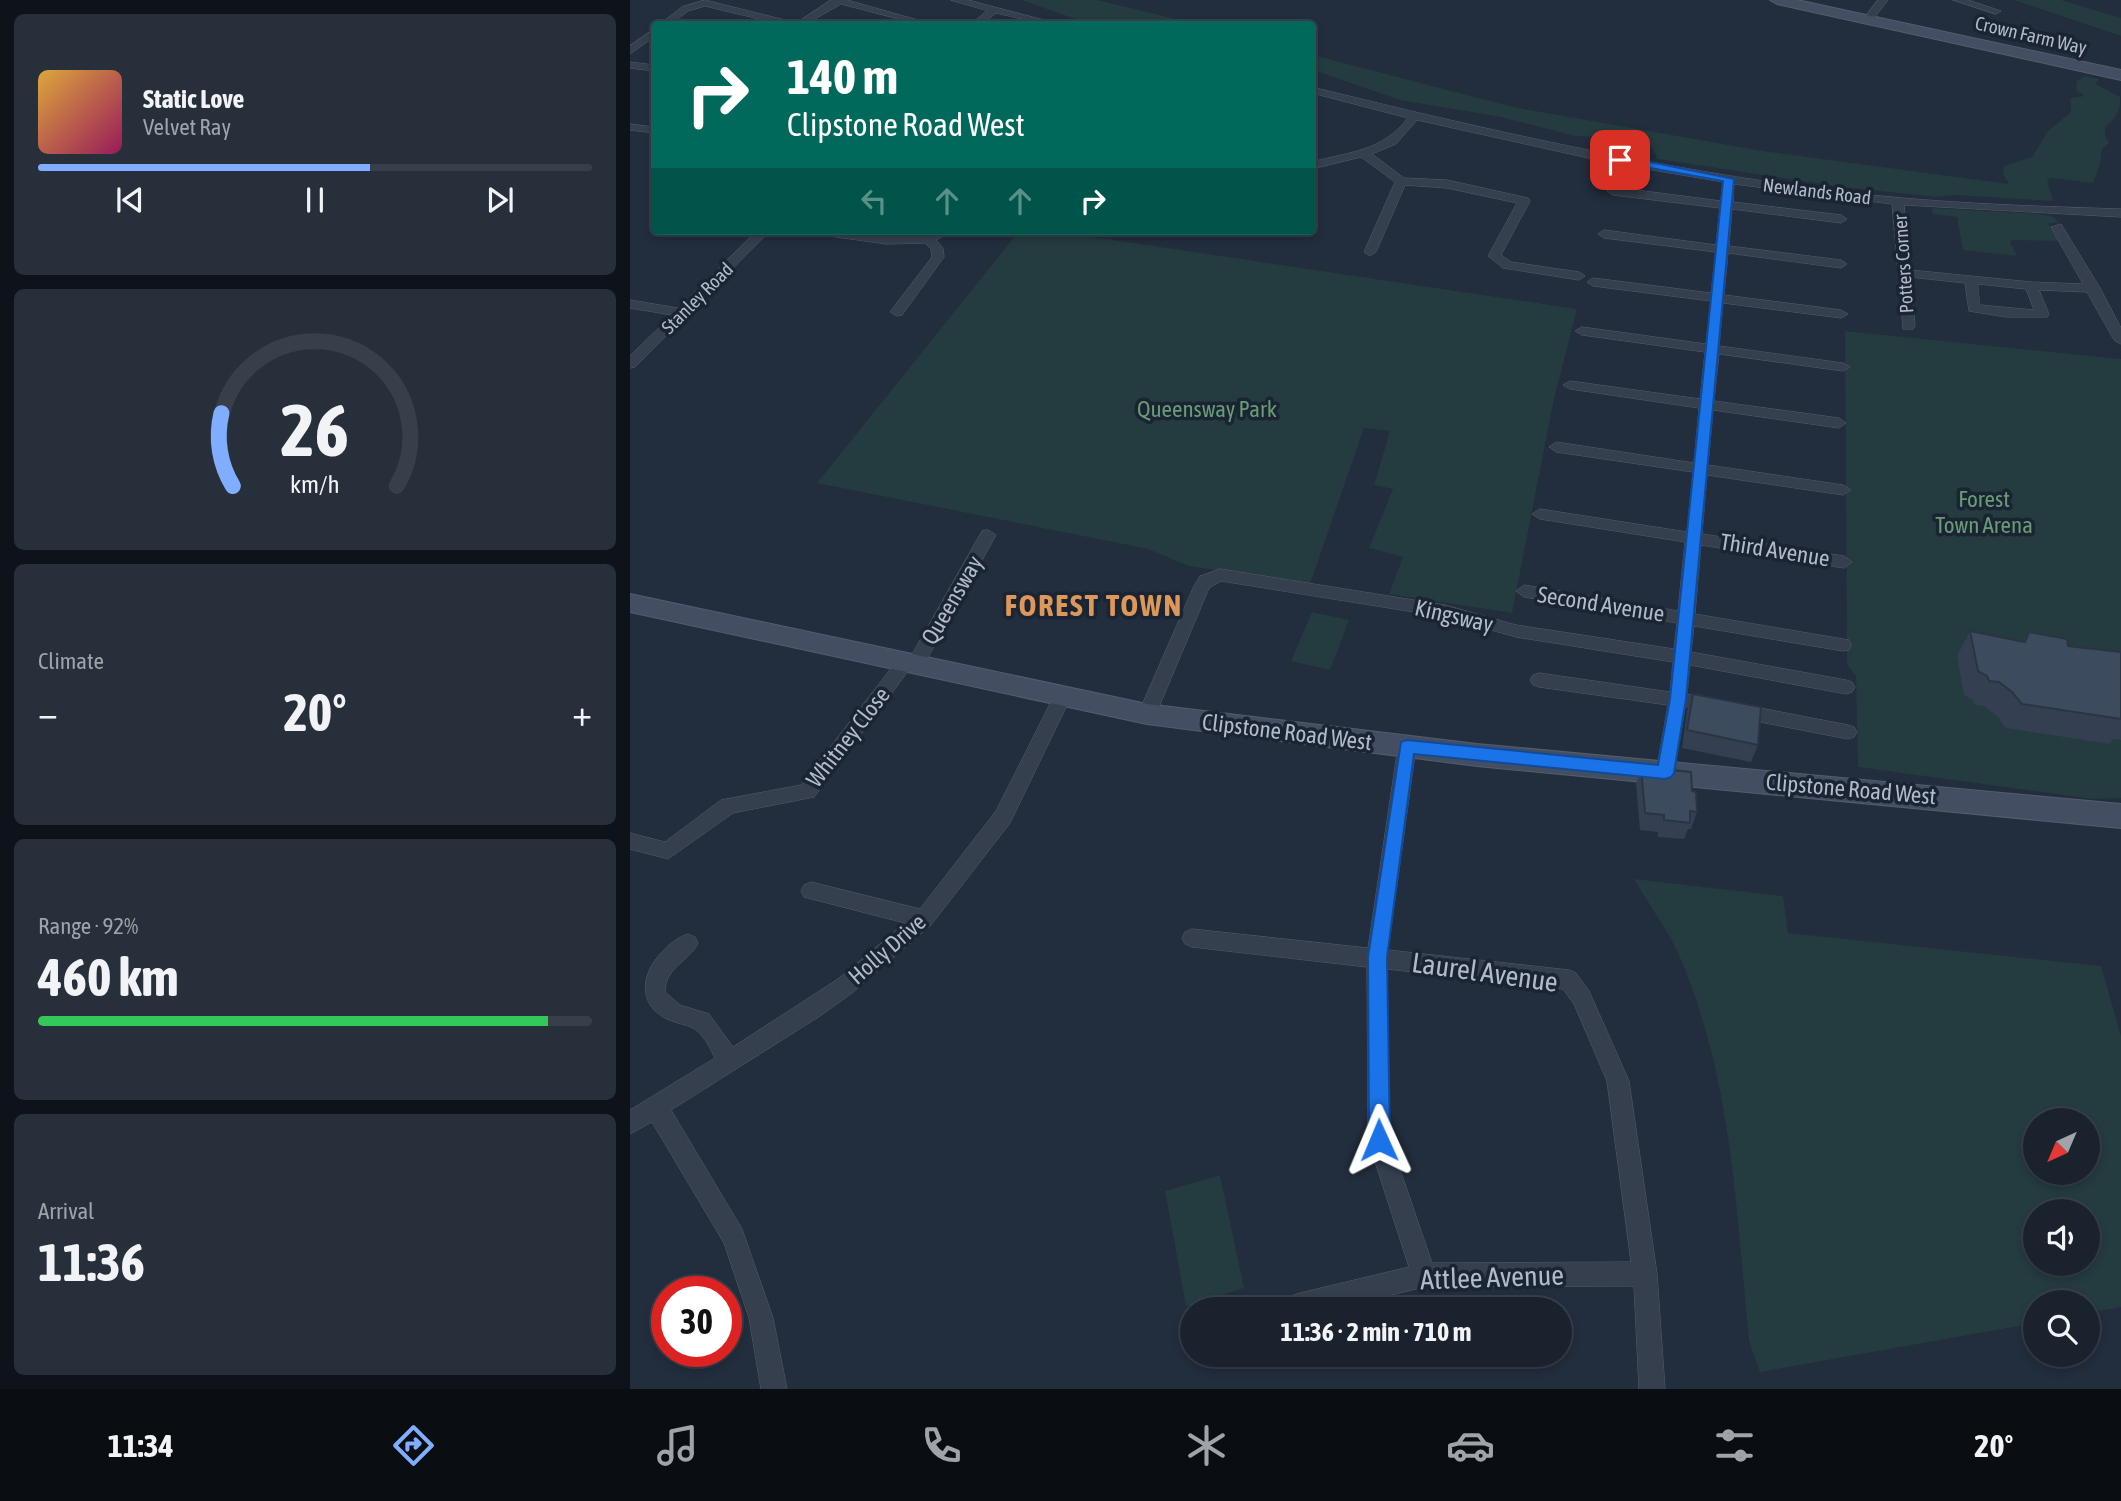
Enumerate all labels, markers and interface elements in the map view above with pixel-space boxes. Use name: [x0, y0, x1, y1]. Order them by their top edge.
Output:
street label: Crown Farm Way: [1973, 11, 2089, 59]
text: 140 m: [787, 48, 898, 104]
icon: right: [672, 49, 763, 140]
text: Static Love: [143, 84, 244, 114]
text: Clipstone Road West: [787, 106, 1025, 143]
text: Velvet Ray: [143, 114, 231, 140]
pin: [1590, 130, 1650, 190]
icon: arrive: [1601, 141, 1639, 179]
street label: Newlands Road: [1762, 173, 1872, 209]
icon: previous: [111, 181, 149, 219]
icon: pause: [296, 181, 334, 219]
icon: next: [481, 181, 519, 219]
icon: left: [855, 182, 893, 220]
icon: ahead: [928, 182, 966, 220]
icon: ahead: [1001, 182, 1039, 220]
icon: right: [1074, 182, 1112, 220]
street label: Potters Corner: [1889, 214, 1917, 314]
street label: Stanley Road: [657, 258, 737, 338]
text: 26: [281, 388, 349, 471]
park label: Queensway Park: [1137, 396, 1277, 422]
text: km/h: [290, 469, 340, 497]
park label: Forest Town Arena: [1935, 486, 2033, 538]
street label: Third Avenue: [1718, 529, 1832, 571]
street label: Queensway: [916, 551, 988, 649]
street label: Second Avenue: [1536, 581, 1666, 627]
district label: FOREST TOWN: [1005, 588, 1183, 622]
street label: Kingsway: [1412, 594, 1496, 638]
text: Climate: [38, 648, 104, 674]
text: 20°: [283, 682, 347, 742]
street label: Whitney Close: [801, 682, 895, 792]
text: −: [38, 691, 58, 734]
text: +: [572, 691, 592, 734]
street label: Clipstone Road West: [1201, 709, 1373, 755]
street label: Clipstone Road West: [1765, 769, 1937, 809]
street label: Holly Drive: [843, 909, 931, 989]
text: Range · 92%: [38, 913, 138, 939]
street label: Laurel Avenue: [1410, 946, 1560, 998]
text: 460 km: [38, 947, 179, 1007]
position arrow: [1342, 1103, 1416, 1177]
north arrow: [2023, 1108, 2100, 1185]
map controls: [2023, 1108, 2100, 1367]
text: Arrival: [38, 1198, 94, 1224]
button: sound: [2023, 1199, 2100, 1276]
text: 11:36: [38, 1232, 145, 1292]
street label: Attlee Avenue: [1420, 1259, 1564, 1295]
speed limit sign: 30: [651, 1276, 742, 1367]
button: search: [2023, 1290, 2100, 1367]
text: 11:36 · 2 min · 710 m: [1281, 1317, 1471, 1347]
icon: directions: [389, 1421, 438, 1470]
icon: music: [653, 1421, 702, 1470]
icon: phone: [917, 1421, 966, 1470]
icon: climate: [1182, 1421, 1231, 1470]
icon: car: [1446, 1421, 1495, 1470]
icon: filters: [1710, 1421, 1759, 1470]
text: 11:34: [108, 1427, 173, 1464]
text: 20°: [1974, 1427, 2013, 1464]

